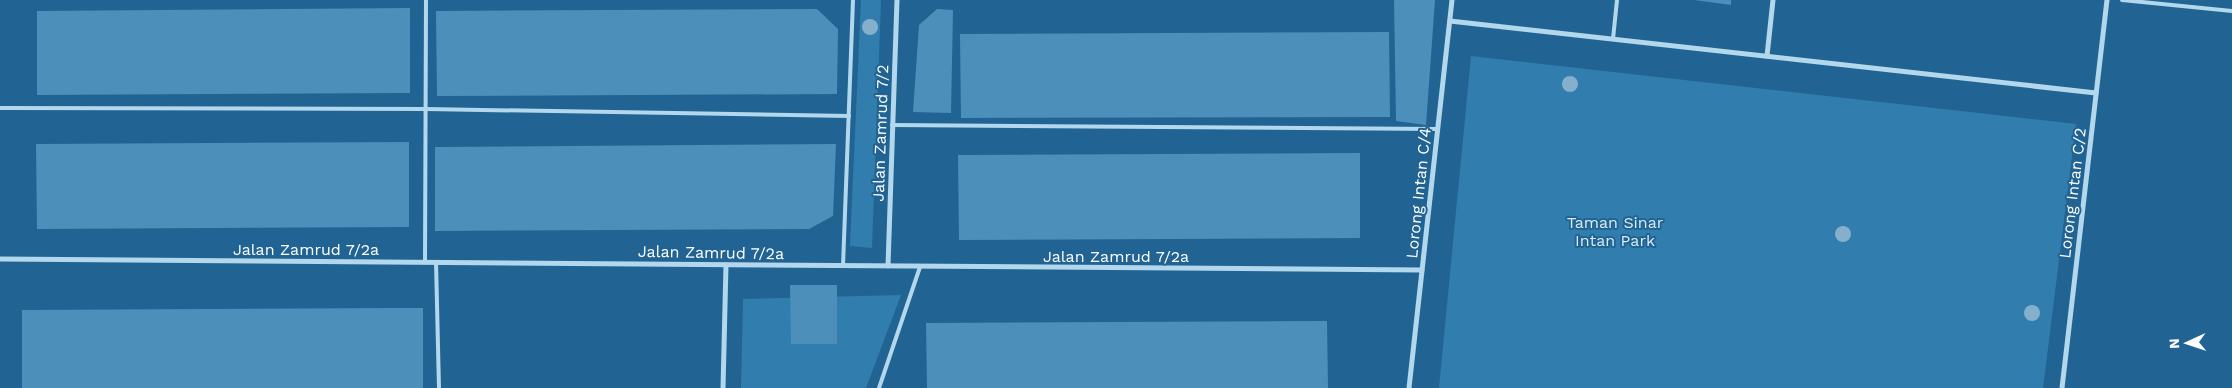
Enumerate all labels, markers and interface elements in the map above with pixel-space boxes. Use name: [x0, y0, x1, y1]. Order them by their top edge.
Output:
street label: Jalan Zamrud 7/2: [869, 64, 892, 202]
street label: Lorong Intan C/4: [1402, 127, 1435, 259]
street label: Lorong Intan C/2: [2055, 127, 2090, 260]
park label: Taman Sinar Intan Park: [1567, 213, 1664, 250]
street label: Jalan Zamrud 7/2a: [233, 240, 379, 259]
street label: Jalan Zamrud 7/2a: [638, 242, 784, 263]
street label: Jalan Zamrud 7/2a: [1043, 247, 1189, 266]
north arrow: [2162, 318, 2212, 368]
text: N: [2166, 338, 2182, 349]

